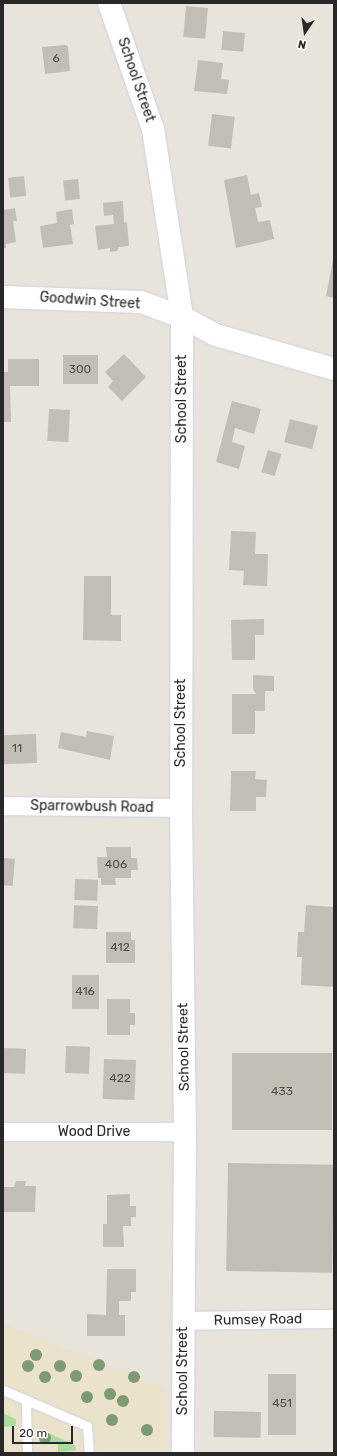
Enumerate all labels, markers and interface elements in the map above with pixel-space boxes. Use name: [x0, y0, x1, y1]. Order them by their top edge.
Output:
north arrow: [285, 12, 325, 52]
street label: School Street: [114, 36, 158, 124]
text: N: [297, 37, 308, 51]
house number: 6: [52, 52, 60, 66]
street label: Goodwin Street: [39, 289, 141, 313]
street label: School Street: [174, 355, 190, 443]
house number: 300: [69, 363, 91, 377]
street label: School Street: [173, 679, 189, 767]
house number: 11: [12, 742, 22, 756]
street label: Sparrowbush Road: [30, 798, 154, 816]
house number: 406: [105, 858, 127, 872]
house number: 412: [110, 941, 130, 955]
house number: 416: [75, 985, 95, 999]
street label: School Street: [175, 1003, 193, 1091]
house number: 422: [109, 1072, 131, 1086]
house number: 433: [271, 1085, 293, 1099]
street label: Wood Drive: [58, 1124, 130, 1140]
street label: Rumsey Road: [213, 1311, 303, 1329]
street label: School Street: [175, 1327, 191, 1415]
house number: 451: [272, 1397, 292, 1411]
scale bar: [14, 1418, 75, 1444]
text: 20 m: [19, 1426, 47, 1440]

